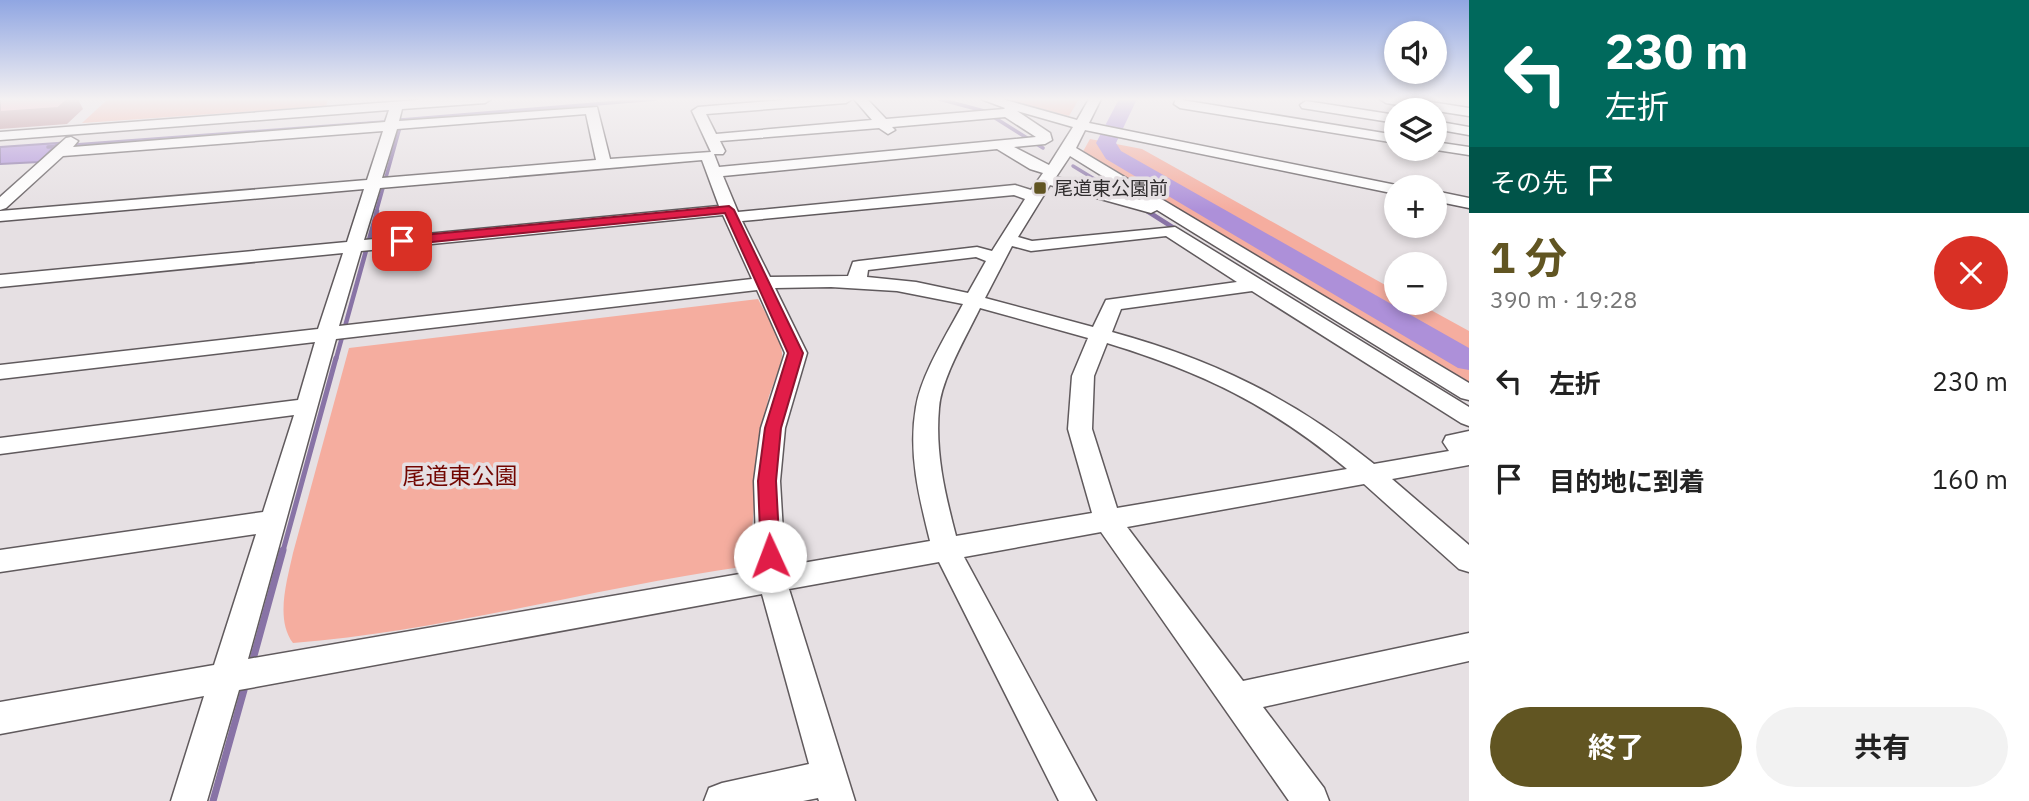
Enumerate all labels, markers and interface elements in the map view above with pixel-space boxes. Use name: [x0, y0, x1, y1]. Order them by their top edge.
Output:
text: 230 m: [1605, 19, 1749, 82]
map controls: [1384, 21, 1447, 315]
button: sound: [1384, 21, 1447, 84]
icon: left: [1490, 28, 1581, 119]
text: 左折: [1605, 85, 1669, 127]
button: layers: [1384, 98, 1447, 161]
icon: arrive: [1582, 161, 1620, 199]
text: その先: [1490, 165, 1568, 199]
button: +: [1384, 175, 1447, 238]
place label: 尾道東公園前: [1054, 176, 1168, 200]
marker: 尾道東公園前: [1032, 180, 1048, 196]
pin: [372, 211, 432, 271]
icon: arrive: [383, 222, 421, 260]
text: 1 分: [1490, 230, 1567, 285]
button: close: [1934, 236, 2008, 310]
button: −: [1384, 252, 1447, 315]
text: 390 m · 19:28: [1490, 284, 1637, 314]
icon: left: [1490, 362, 1528, 400]
text: 230 m: [1932, 364, 2008, 398]
text: 左折: [1549, 366, 1601, 400]
park label: 尾道東公園: [403, 460, 518, 490]
icon: arrive: [1490, 460, 1528, 498]
text: 160 m: [1932, 462, 2008, 496]
text: 目的地に到着: [1549, 464, 1705, 498]
position arrow: [733, 519, 807, 593]
button: 終了: [1490, 707, 1742, 787]
button: 共有: [1756, 707, 2008, 787]

